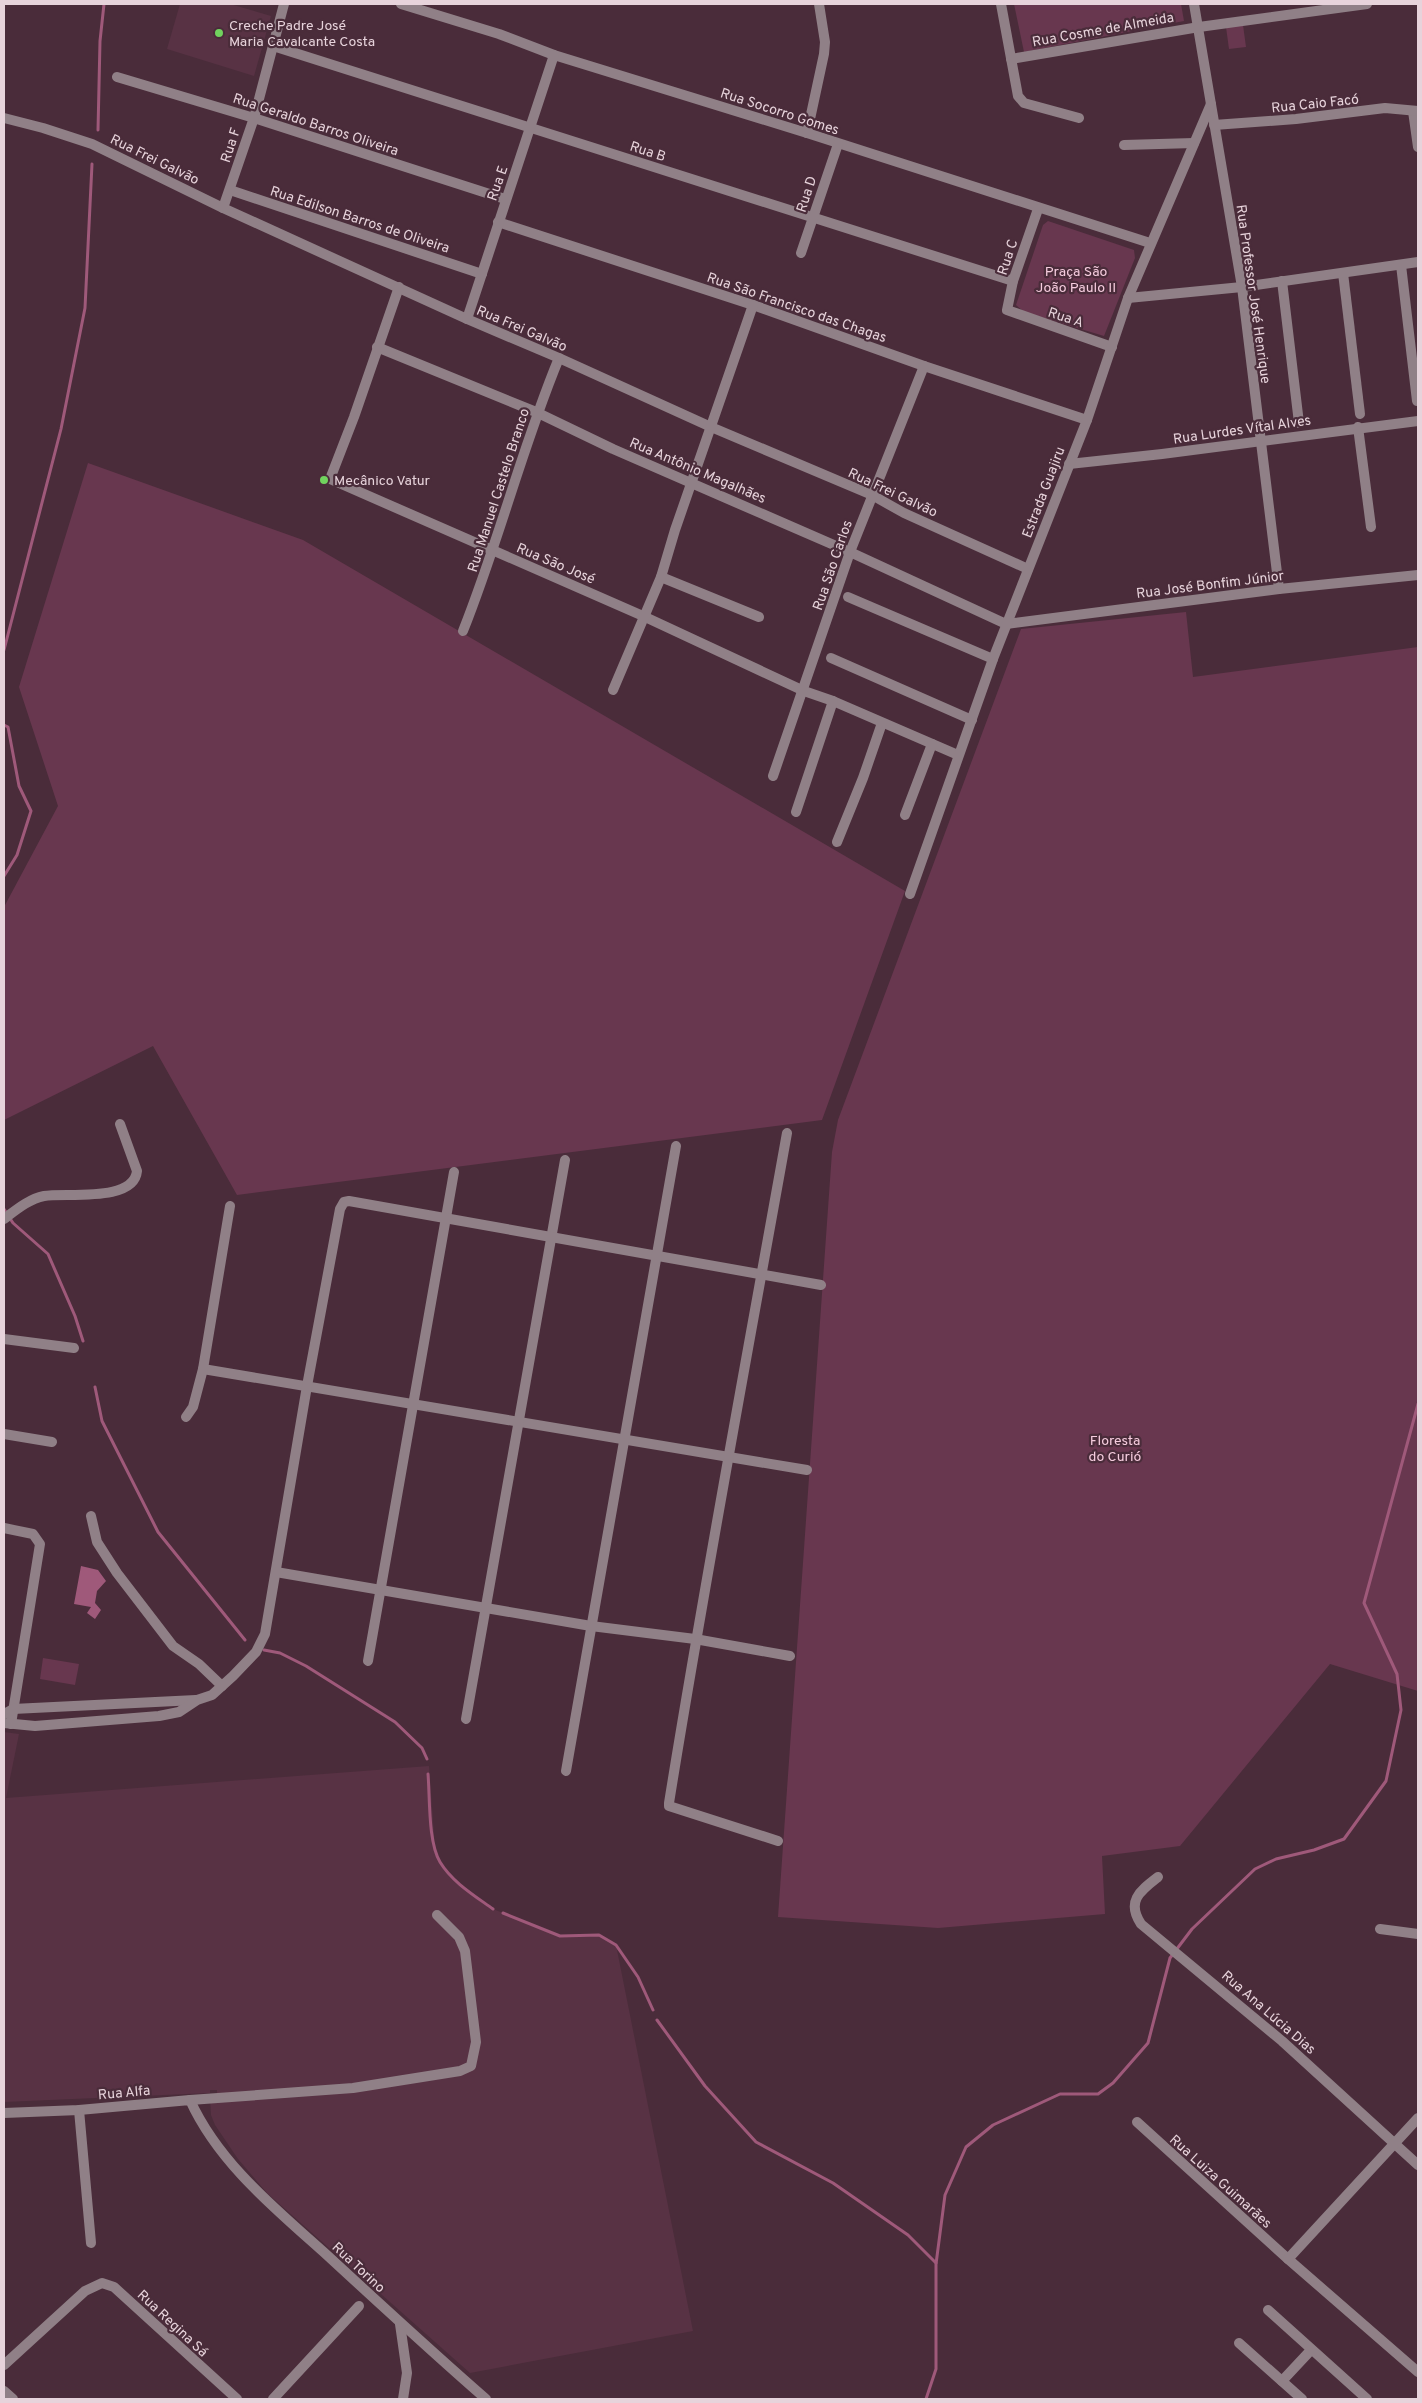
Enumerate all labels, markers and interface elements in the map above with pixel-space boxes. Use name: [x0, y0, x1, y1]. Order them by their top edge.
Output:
street label: Rua Cosme de Almeida: [1031, 10, 1175, 51]
place label: Creche Padre José Maria Cavalcante Costa: [229, 18, 375, 51]
marker: Creche Padre José Maria Cavalcante Costa: [213, 27, 225, 39]
street label: Rua Socorro Gomes: [718, 85, 841, 140]
street label: Rua Geraldo Barros Oliveira: [231, 91, 401, 160]
street label: Rua Caio Facó: [1270, 91, 1360, 118]
street label: Rua F: [218, 126, 245, 165]
street label: Rua Frei Galvão: [107, 131, 202, 189]
street label: Rua B: [627, 139, 668, 166]
street label: Rua E: [485, 164, 512, 203]
street label: Rua D: [794, 174, 821, 215]
street label: Rua Edilson Barros de Oliveira: [268, 183, 451, 258]
street label: Rua Professor José Henrique: [1232, 204, 1274, 385]
street label: Rua C: [995, 237, 1022, 278]
park label: Praça São João Paulo II: [1036, 264, 1116, 297]
street label: Rua São Francisco das Chagas: [704, 270, 889, 347]
street label: Rua Frei Galvão: [474, 303, 569, 356]
street label: Rua A: [1045, 305, 1086, 332]
street label: Rua Manuel Castelo Branco: [465, 406, 534, 575]
street label: Rua Lurdes Vítal Alves: [1172, 412, 1312, 449]
street label: Rua Antônio Magalhães: [627, 435, 768, 508]
street label: Estrada Guajiru: [1019, 445, 1070, 541]
street label: Rua Frei Galvão: [845, 465, 940, 522]
place label: Mecânico Vatur: [334, 473, 431, 490]
marker: Mecânico Vatur: [318, 474, 330, 486]
street label: Rua São Carlos: [810, 518, 857, 613]
street label: Rua São José: [513, 540, 597, 589]
street label: Rua José Bonfim Júnior: [1135, 568, 1286, 603]
park label: Floresta do Curió: [1089, 1433, 1142, 1466]
street label: Rua Ana Lúcia Dias: [1217, 1968, 1319, 2059]
street label: Rua Alfa: [97, 2083, 151, 2104]
street label: Rua Luiza Guimarães: [1165, 2132, 1275, 2233]
street label: Rua Torino: [328, 2239, 388, 2297]
street label: Rua Regina Sá: [133, 2287, 211, 2361]

